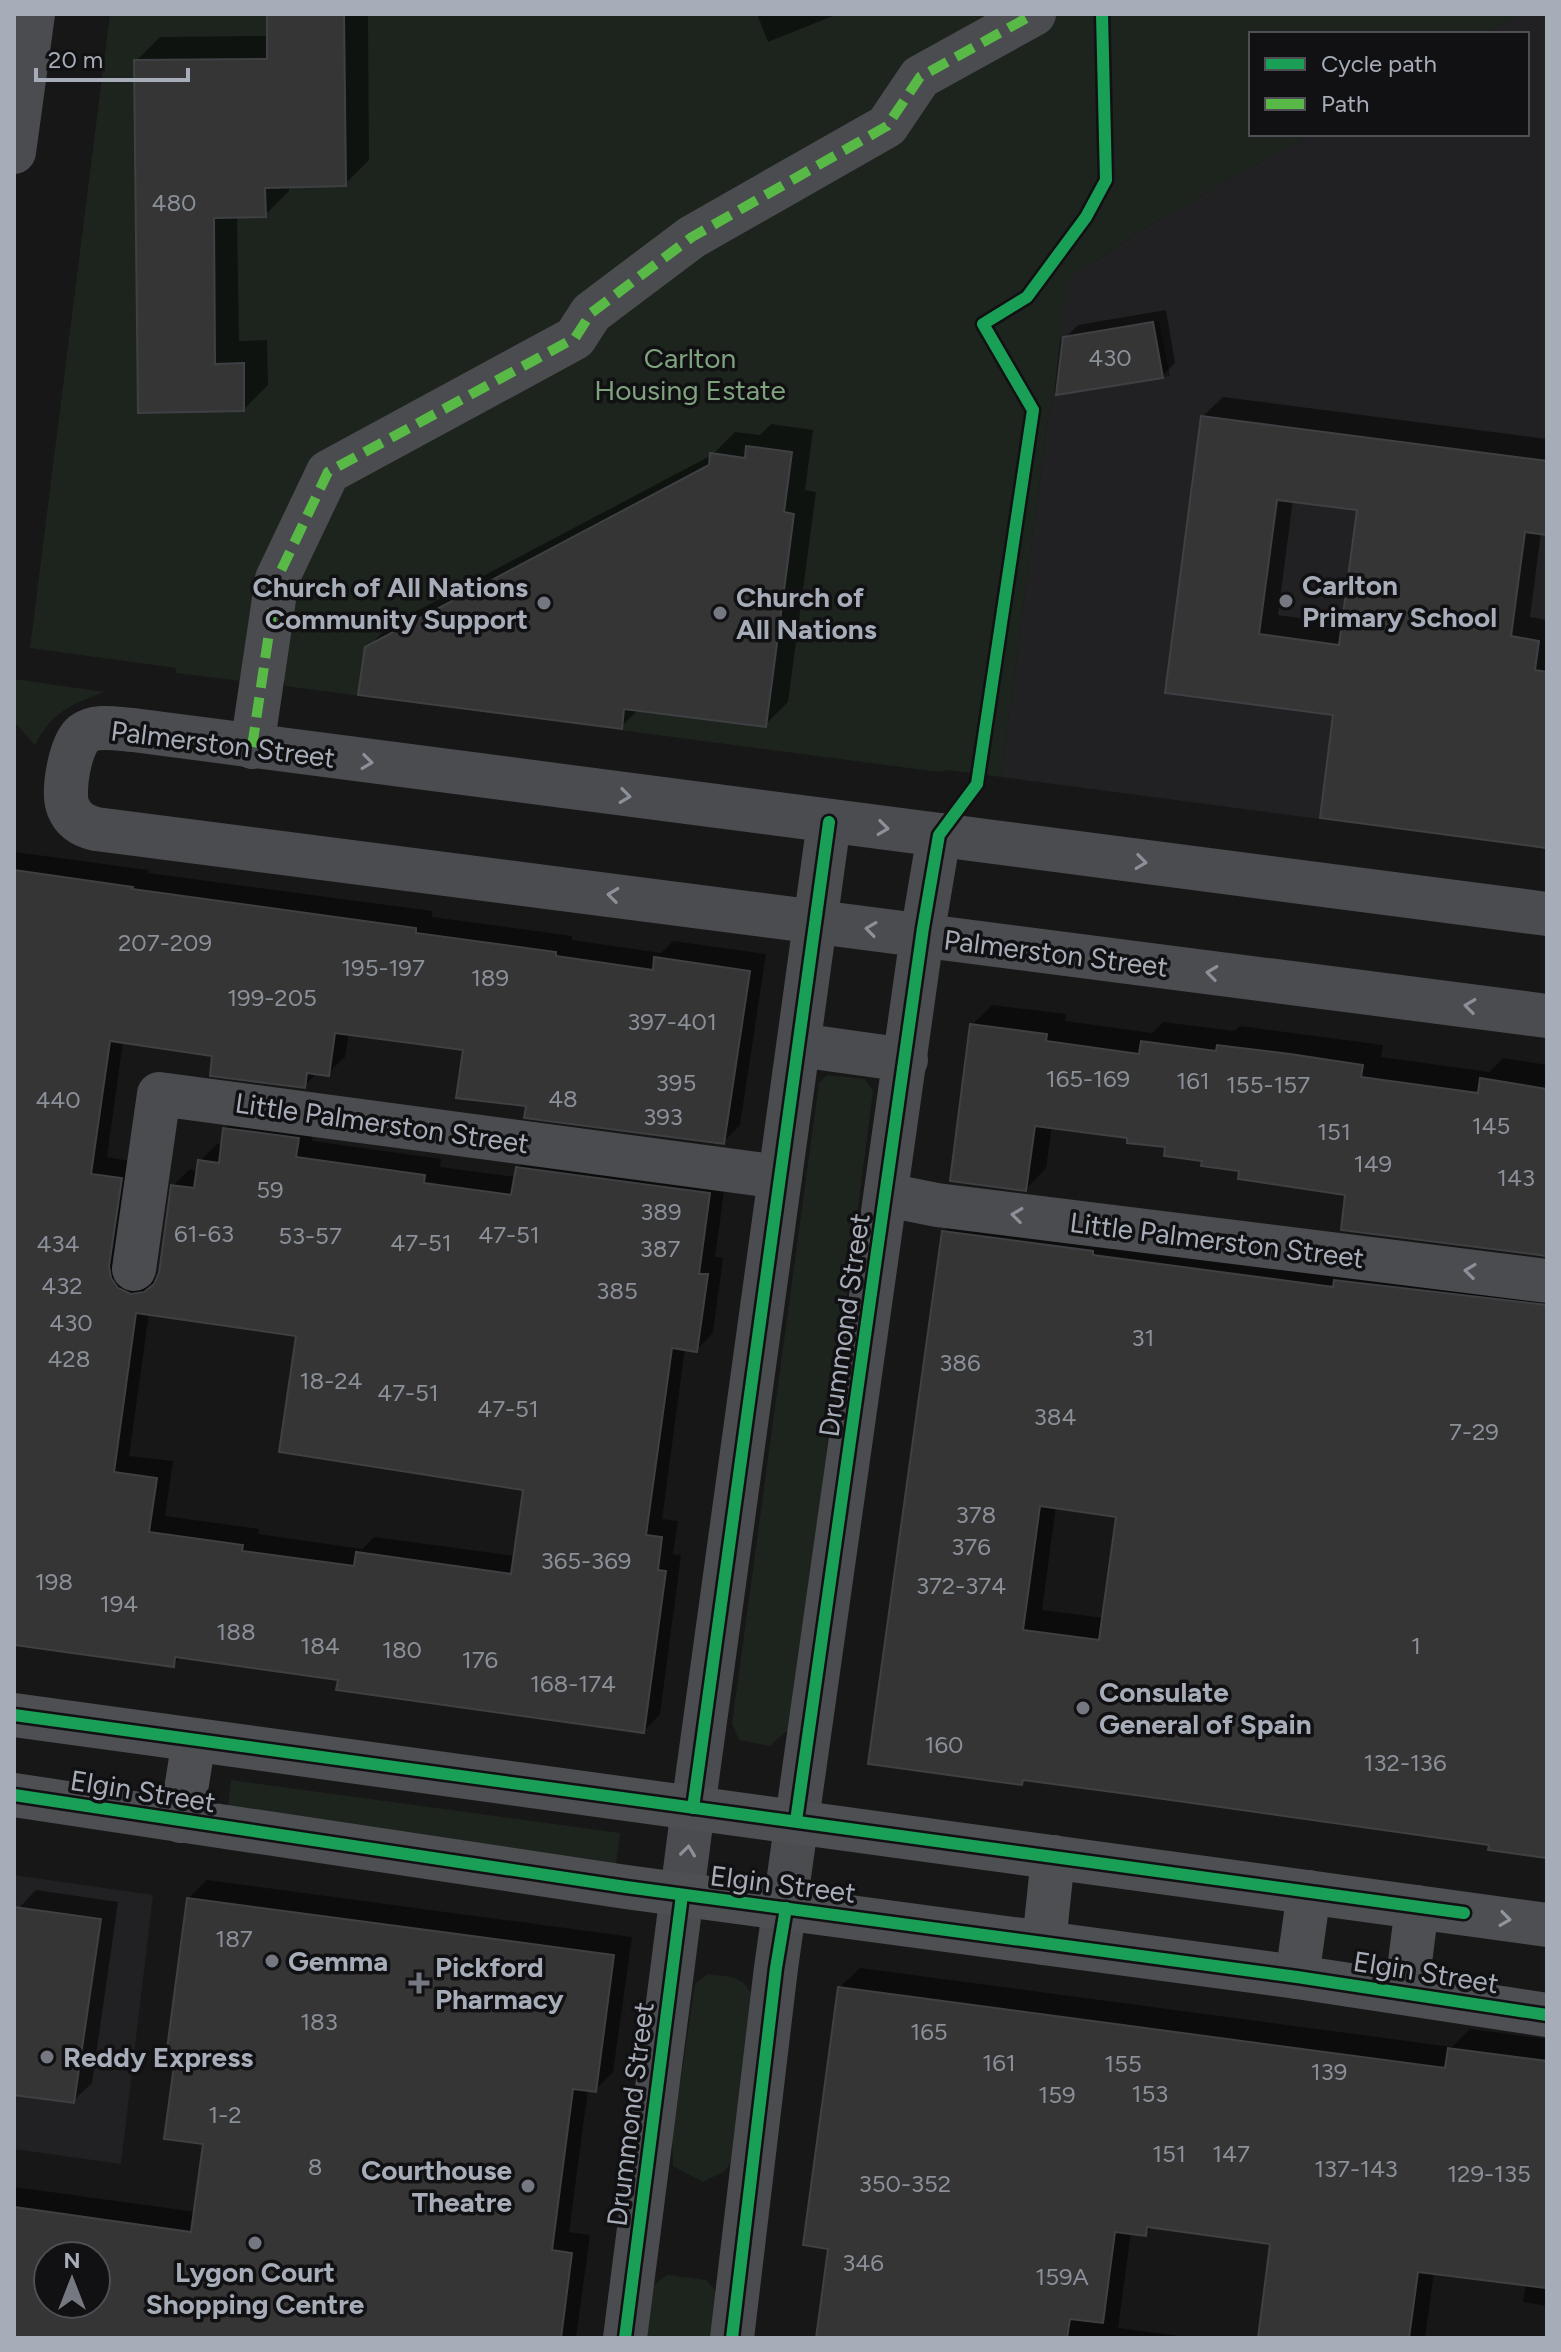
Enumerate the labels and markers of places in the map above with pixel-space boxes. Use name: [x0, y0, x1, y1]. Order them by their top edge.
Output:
place label: Carlton Primary School: [1302, 568, 1497, 634]
place label: Church of All Nations Community Support: [253, 570, 528, 636]
place label: Church of All Nations: [736, 580, 877, 646]
marker: Carlton Primary School: [1277, 592, 1295, 610]
marker: Church of All Nations Community Support: [535, 594, 553, 612]
marker: Church of All Nations: [711, 604, 729, 622]
place label: Consulate General of Spain: [1099, 1675, 1312, 1741]
marker: Consulate General of Spain: [1074, 1699, 1092, 1717]
place label: Gemma: [288, 1944, 388, 1978]
place label: Pickford Pharmacy: [435, 1950, 564, 2016]
marker: Gemma: [263, 1952, 281, 1970]
marker: Pickford Pharmacy: [410, 1974, 428, 1992]
place label: Reddy Express: [63, 2040, 253, 2074]
marker: Reddy Express: [38, 2048, 56, 2066]
place label: Courthouse Theatre: [361, 2153, 512, 2219]
marker: Courthouse Theatre: [519, 2177, 537, 2195]
marker: Lygon Court Shopping Centre: [246, 2234, 264, 2252]
place label: Lygon Court Shopping Centre: [146, 2255, 364, 2321]

